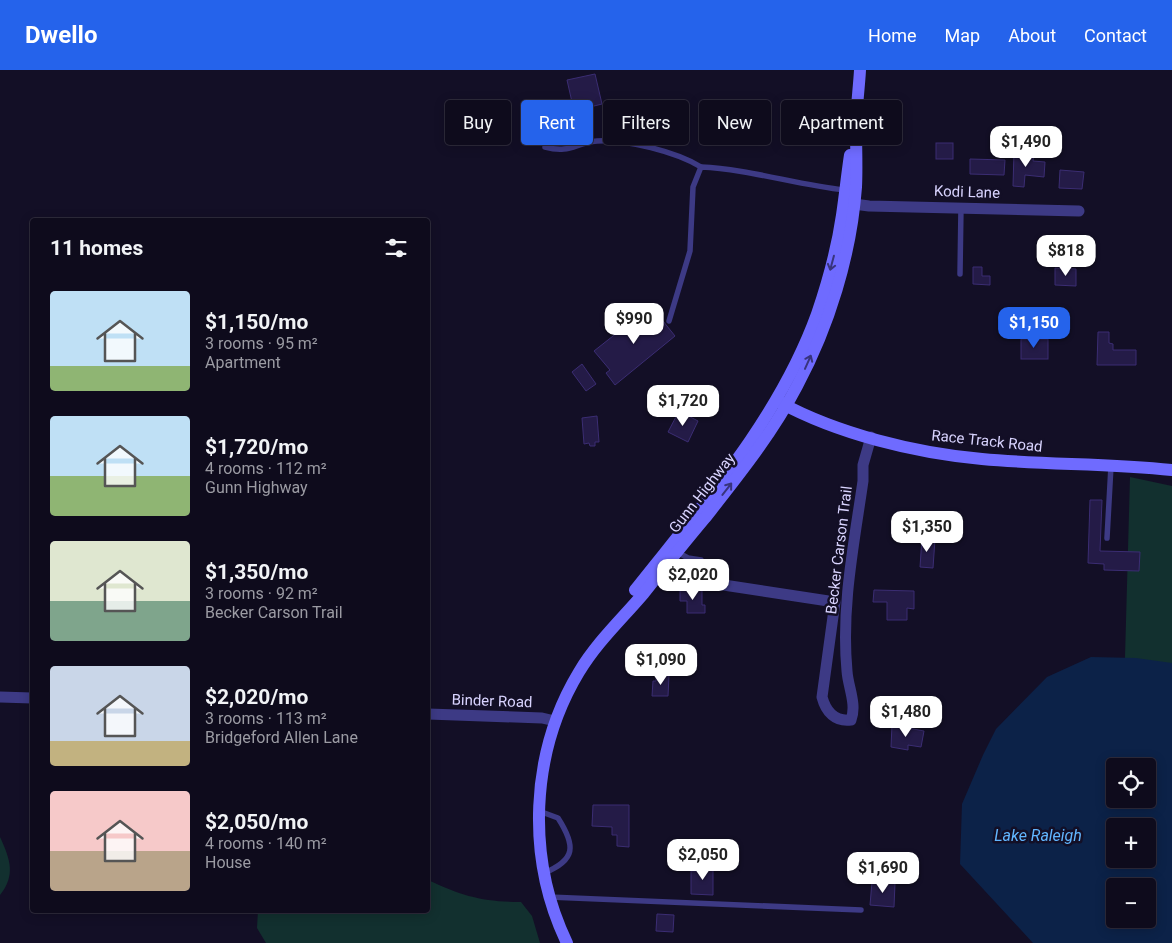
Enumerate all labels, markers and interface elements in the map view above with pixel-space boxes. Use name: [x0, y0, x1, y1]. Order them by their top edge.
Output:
text: Dwello: [25, 21, 97, 49]
text: Home: [868, 25, 917, 46]
text: Map: [945, 25, 980, 46]
text: About: [1008, 25, 1056, 46]
text: Contact: [1084, 25, 1147, 46]
chip: Buy: [445, 100, 511, 145]
chip: Rent: [521, 100, 593, 145]
chip: Filters: [603, 100, 689, 145]
chip: New: [699, 100, 771, 145]
chip: Apartment: [781, 100, 902, 145]
pin: $1,490: [985, 126, 1067, 168]
text: $1,490: [1001, 132, 1051, 151]
street label: Kodi Lane: [934, 182, 1000, 202]
icon: filters: [382, 234, 410, 262]
pin: $818: [1036, 234, 1096, 277]
text: 11 homes: [50, 236, 143, 260]
text: $818: [1048, 241, 1084, 260]
one-way arrow: [827, 255, 836, 271]
pin: $990: [604, 302, 664, 345]
pin: $1,150: [993, 306, 1075, 349]
text: $990: [616, 309, 652, 328]
text: $1,150/mo: [205, 310, 308, 334]
icon: home: [90, 311, 150, 371]
text: $1,150: [1009, 313, 1059, 332]
text: 3 rooms · 95 m²: [205, 334, 318, 353]
text: Apartment: [205, 353, 281, 372]
one-way arrow: [804, 355, 814, 370]
pin: $1,720: [642, 384, 724, 427]
text: $1,720: [658, 391, 708, 410]
street label: Race Track Road: [931, 426, 1043, 456]
text: $1,720/mo: [205, 435, 308, 459]
icon: home: [90, 436, 150, 496]
street label: Gunn Highway: [665, 450, 739, 536]
text: 4 rooms · 112 m²: [205, 459, 327, 478]
text: Gunn Highway: [205, 478, 308, 497]
one-way arrow: [722, 482, 732, 496]
street label: Becker Carson Trail: [822, 485, 856, 615]
pin: $1,350: [886, 510, 968, 553]
text: $1,350: [902, 517, 952, 536]
pin: $2,020: [652, 558, 734, 601]
text: $1,350/mo: [205, 560, 308, 584]
icon: home: [90, 561, 150, 621]
text: $2,020: [668, 565, 718, 584]
text: 3 rooms · 92 m²: [205, 584, 318, 603]
text: Becker Carson Trail: [205, 603, 343, 622]
pin: $1,090: [620, 644, 702, 686]
text: $1,090: [636, 650, 686, 669]
text: $2,020/mo: [205, 685, 308, 709]
icon: home: [90, 686, 150, 746]
street label: Binder Road: [451, 691, 533, 711]
pin: $1,480: [865, 696, 947, 738]
text: $1,480: [881, 702, 931, 721]
text: 3 rooms · 113 m²: [205, 709, 327, 728]
text: Bridgeford Allen Lane: [205, 728, 358, 747]
map controls: [1106, 758, 1156, 928]
button: locate: [1106, 758, 1156, 808]
text: $2,050/mo: [205, 810, 308, 834]
icon: home: [90, 811, 150, 871]
button: +: [1106, 818, 1156, 868]
water label: Lake Raleigh: [994, 826, 1082, 845]
text: 4 rooms · 140 m²: [205, 834, 327, 853]
pin: $2,050: [662, 838, 744, 881]
text: $2,050: [678, 845, 728, 864]
pin: $1,690: [842, 852, 924, 894]
text: House: [205, 853, 251, 872]
text: $1,690: [858, 858, 908, 877]
button: −: [1106, 878, 1156, 928]

